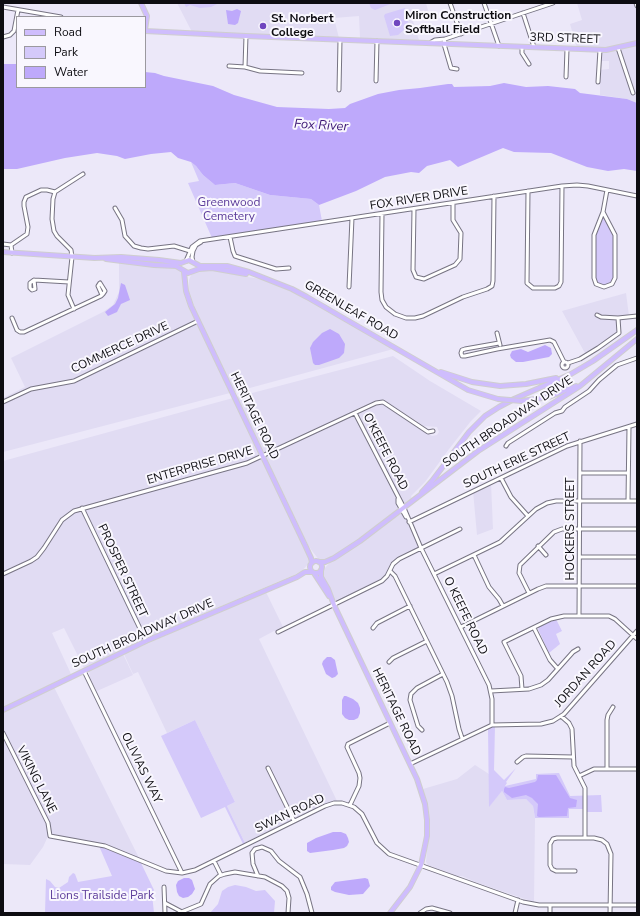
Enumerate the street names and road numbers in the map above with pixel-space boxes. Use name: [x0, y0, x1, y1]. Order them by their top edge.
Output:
street label: 3RD STREET: [529, 31, 601, 47]
street label: FOX RIVER DRIVE: [369, 184, 469, 214]
street label: GREENLEAF ROAD: [301, 278, 401, 344]
street label: COMMERCE DRIVE: [69, 319, 171, 377]
street label: HERITAGE ROAD: [227, 370, 281, 462]
street label: SOUTH BROADWAY DRIVE: [440, 373, 576, 471]
street label: O'KEEFE ROAD: [359, 411, 411, 493]
street label: SOUTH ERIE STREET: [461, 430, 573, 492]
street label: ENTERPRISE DRIVE: [145, 444, 255, 488]
street label: HOCKERS STREET: [564, 478, 578, 580]
street label: PROSPER STREET: [94, 522, 150, 620]
street label: O KEEFE ROAD: [440, 575, 490, 657]
street label: SOUTH BROADWAY DRIVE: [70, 596, 216, 672]
street label: JORDAN ROAD: [552, 638, 620, 710]
street label: HERITAGE ROAD: [369, 666, 423, 758]
street label: OLIVIAS WAY: [118, 730, 164, 806]
street label: VIKING LANE: [13, 744, 59, 816]
street label: SWAN ROAD: [253, 792, 327, 836]

